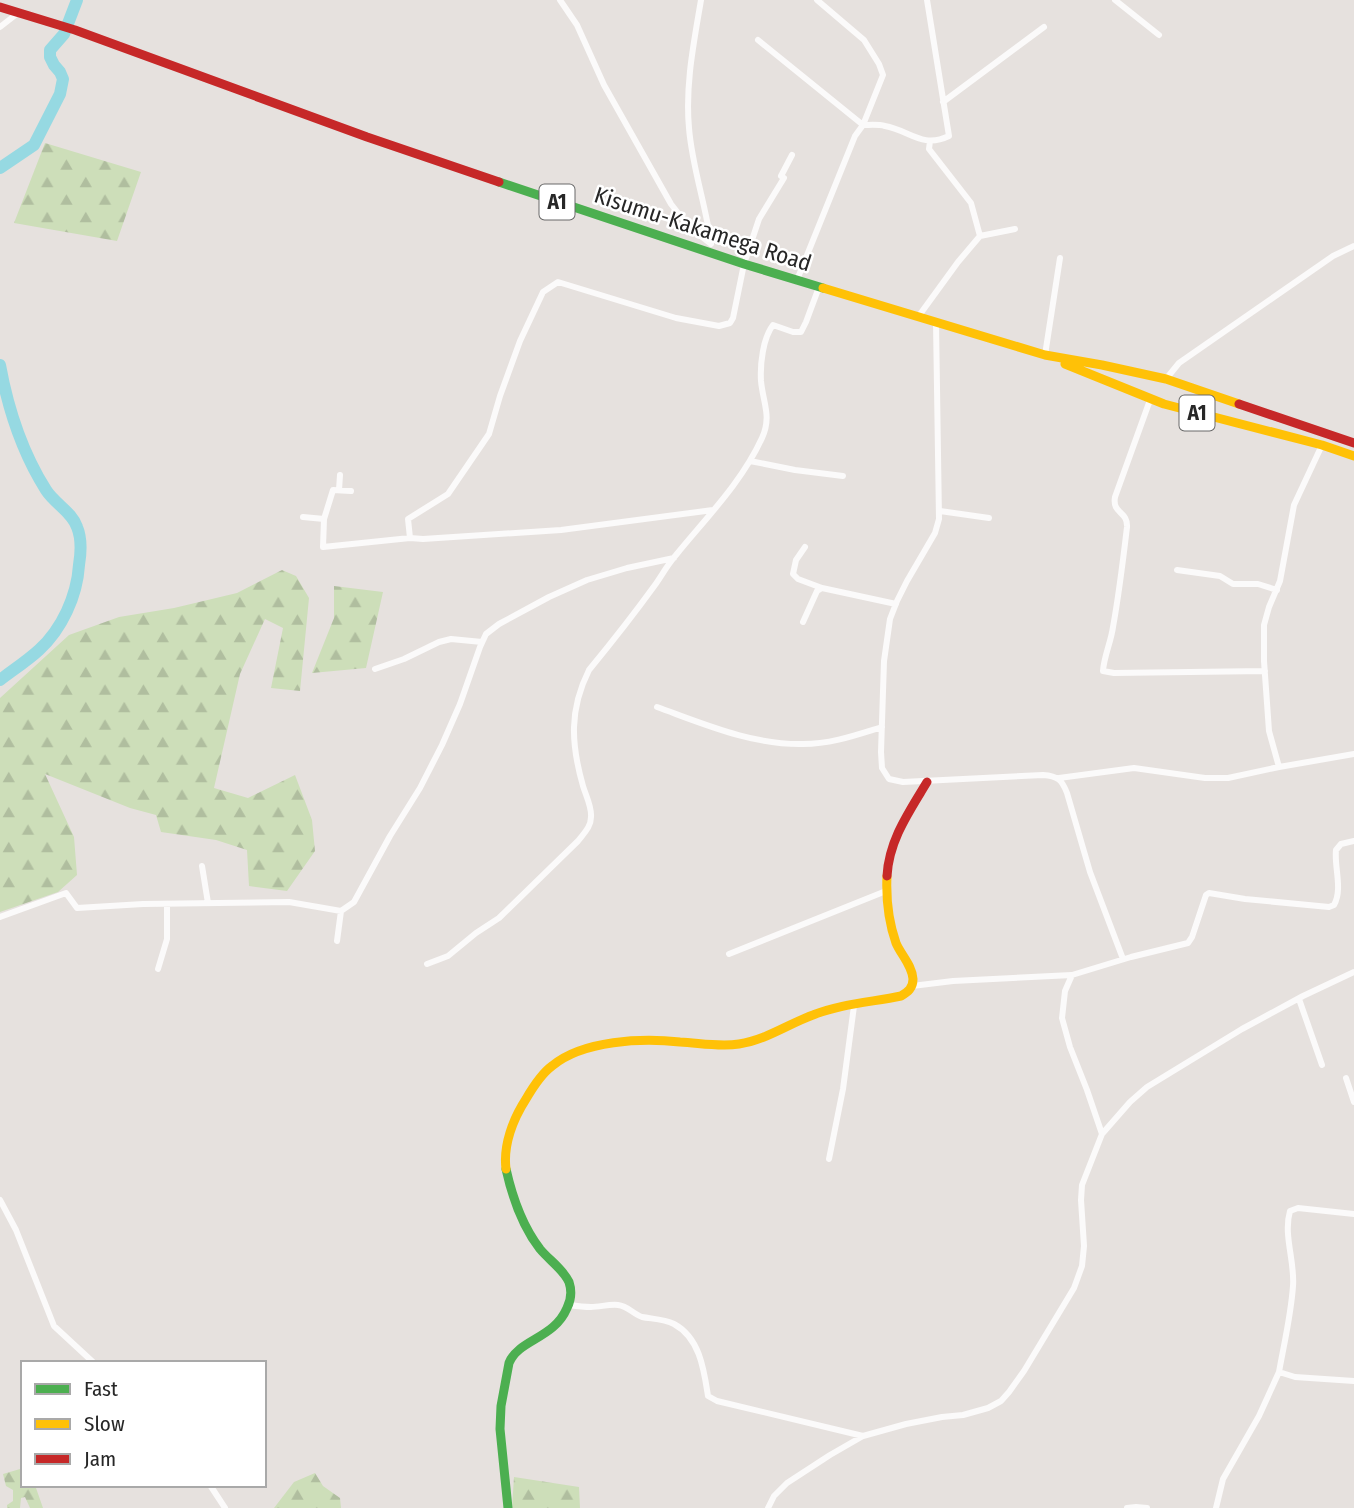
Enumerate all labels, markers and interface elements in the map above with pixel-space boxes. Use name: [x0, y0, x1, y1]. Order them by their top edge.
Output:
street label: Kisumu-Kakamega Road: [591, 181, 815, 277]
road number: A1: [540, 184, 574, 220]
road number: A1: [1180, 396, 1214, 430]
legend: [21, 1361, 266, 1487]
text: Fast: [84, 1376, 118, 1402]
text: Slow: [84, 1411, 125, 1437]
text: Jam: [84, 1446, 116, 1472]

